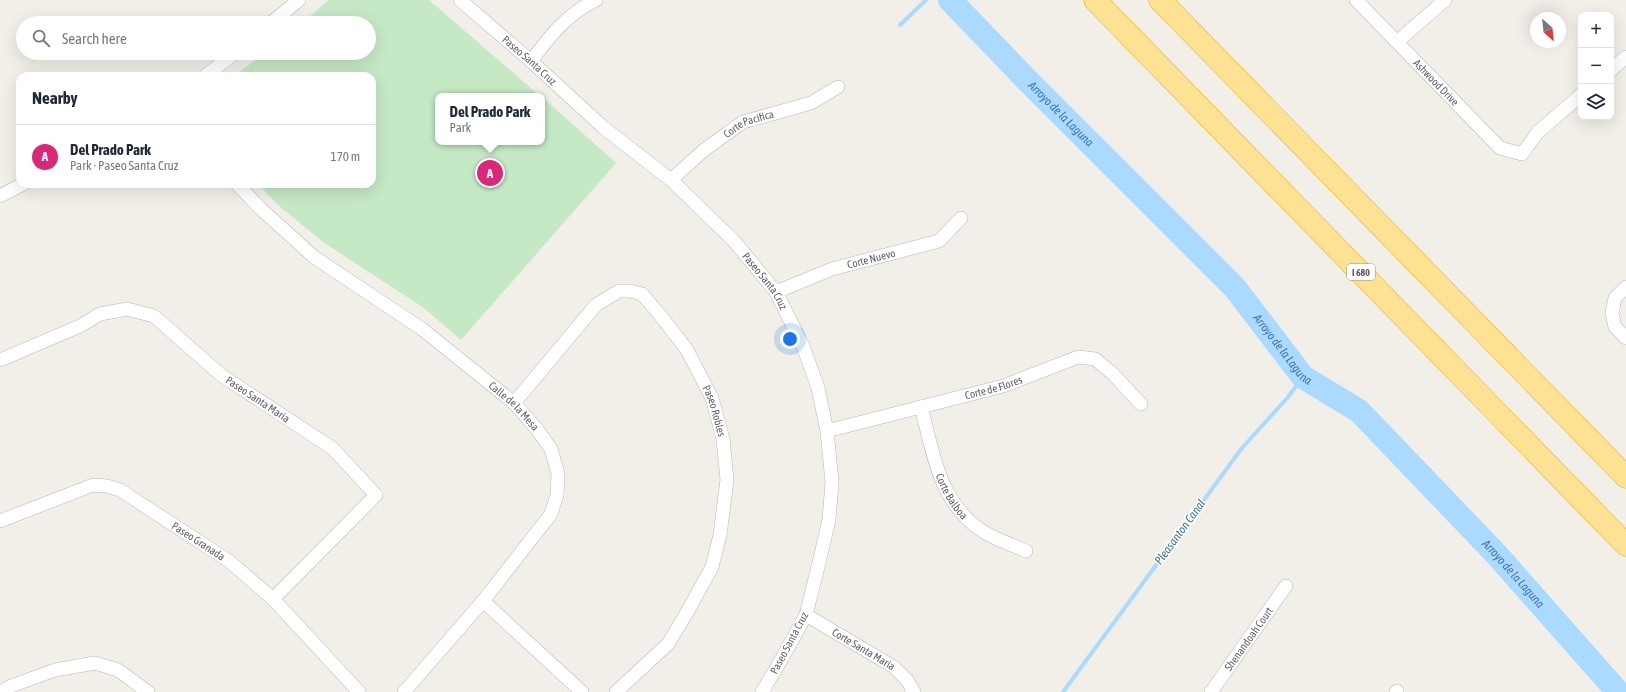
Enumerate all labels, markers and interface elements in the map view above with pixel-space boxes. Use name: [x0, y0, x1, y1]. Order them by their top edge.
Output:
north arrow: [1530, 12, 1566, 48]
map controls: [1578, 12, 1614, 120]
button: +: [1578, 12, 1614, 48]
search box: [16, 16, 376, 60]
icon: search: [30, 27, 52, 49]
text: Search here: [62, 30, 127, 47]
street label: Paseo Santa Cruz: [500, 33, 559, 87]
button: −: [1578, 48, 1614, 84]
street label: Ashwood Drive: [1411, 57, 1461, 108]
water label: Arroyo de la Laguna: [1025, 78, 1097, 150]
button: layers: [1578, 84, 1614, 120]
text: Nearby: [32, 88, 78, 108]
popup: [435, 93, 545, 145]
text: Del Prado Park: [450, 103, 530, 120]
street label: Corte Pacifica: [721, 108, 775, 140]
text: Park: [450, 120, 471, 135]
text: Del Prado Park: [70, 141, 151, 158]
text: A: [42, 149, 48, 164]
text: 170 m: [331, 149, 360, 164]
text: Park · Paseo Santa Cruz: [70, 158, 179, 173]
pin: A: [477, 158, 503, 188]
street label: Corte Nuevo: [846, 247, 896, 271]
street label: Paseo Santa Cruz: [740, 250, 790, 312]
road number: I 680: [1347, 264, 1375, 280]
water label: Arroyo de la Laguna: [1250, 310, 1315, 388]
your location: [780, 329, 800, 349]
street label: Corte de Flores: [964, 373, 1024, 402]
street label: Paseo Santa Maria: [224, 374, 292, 425]
street label: Calle de la Mesa: [486, 379, 541, 433]
street label: Paseo Robles: [700, 383, 728, 438]
street label: Corte Balboa: [934, 472, 970, 522]
water label: Pleasanton Canal: [1152, 497, 1208, 567]
street label: Paseo Granada: [170, 520, 227, 563]
water label: Arroyo de la Laguna: [1479, 536, 1548, 611]
street label: Shenandoah Court: [1222, 605, 1275, 673]
street label: Paseo Santa Cruz: [768, 610, 810, 676]
street label: Corte Santa Maria: [830, 626, 897, 672]

